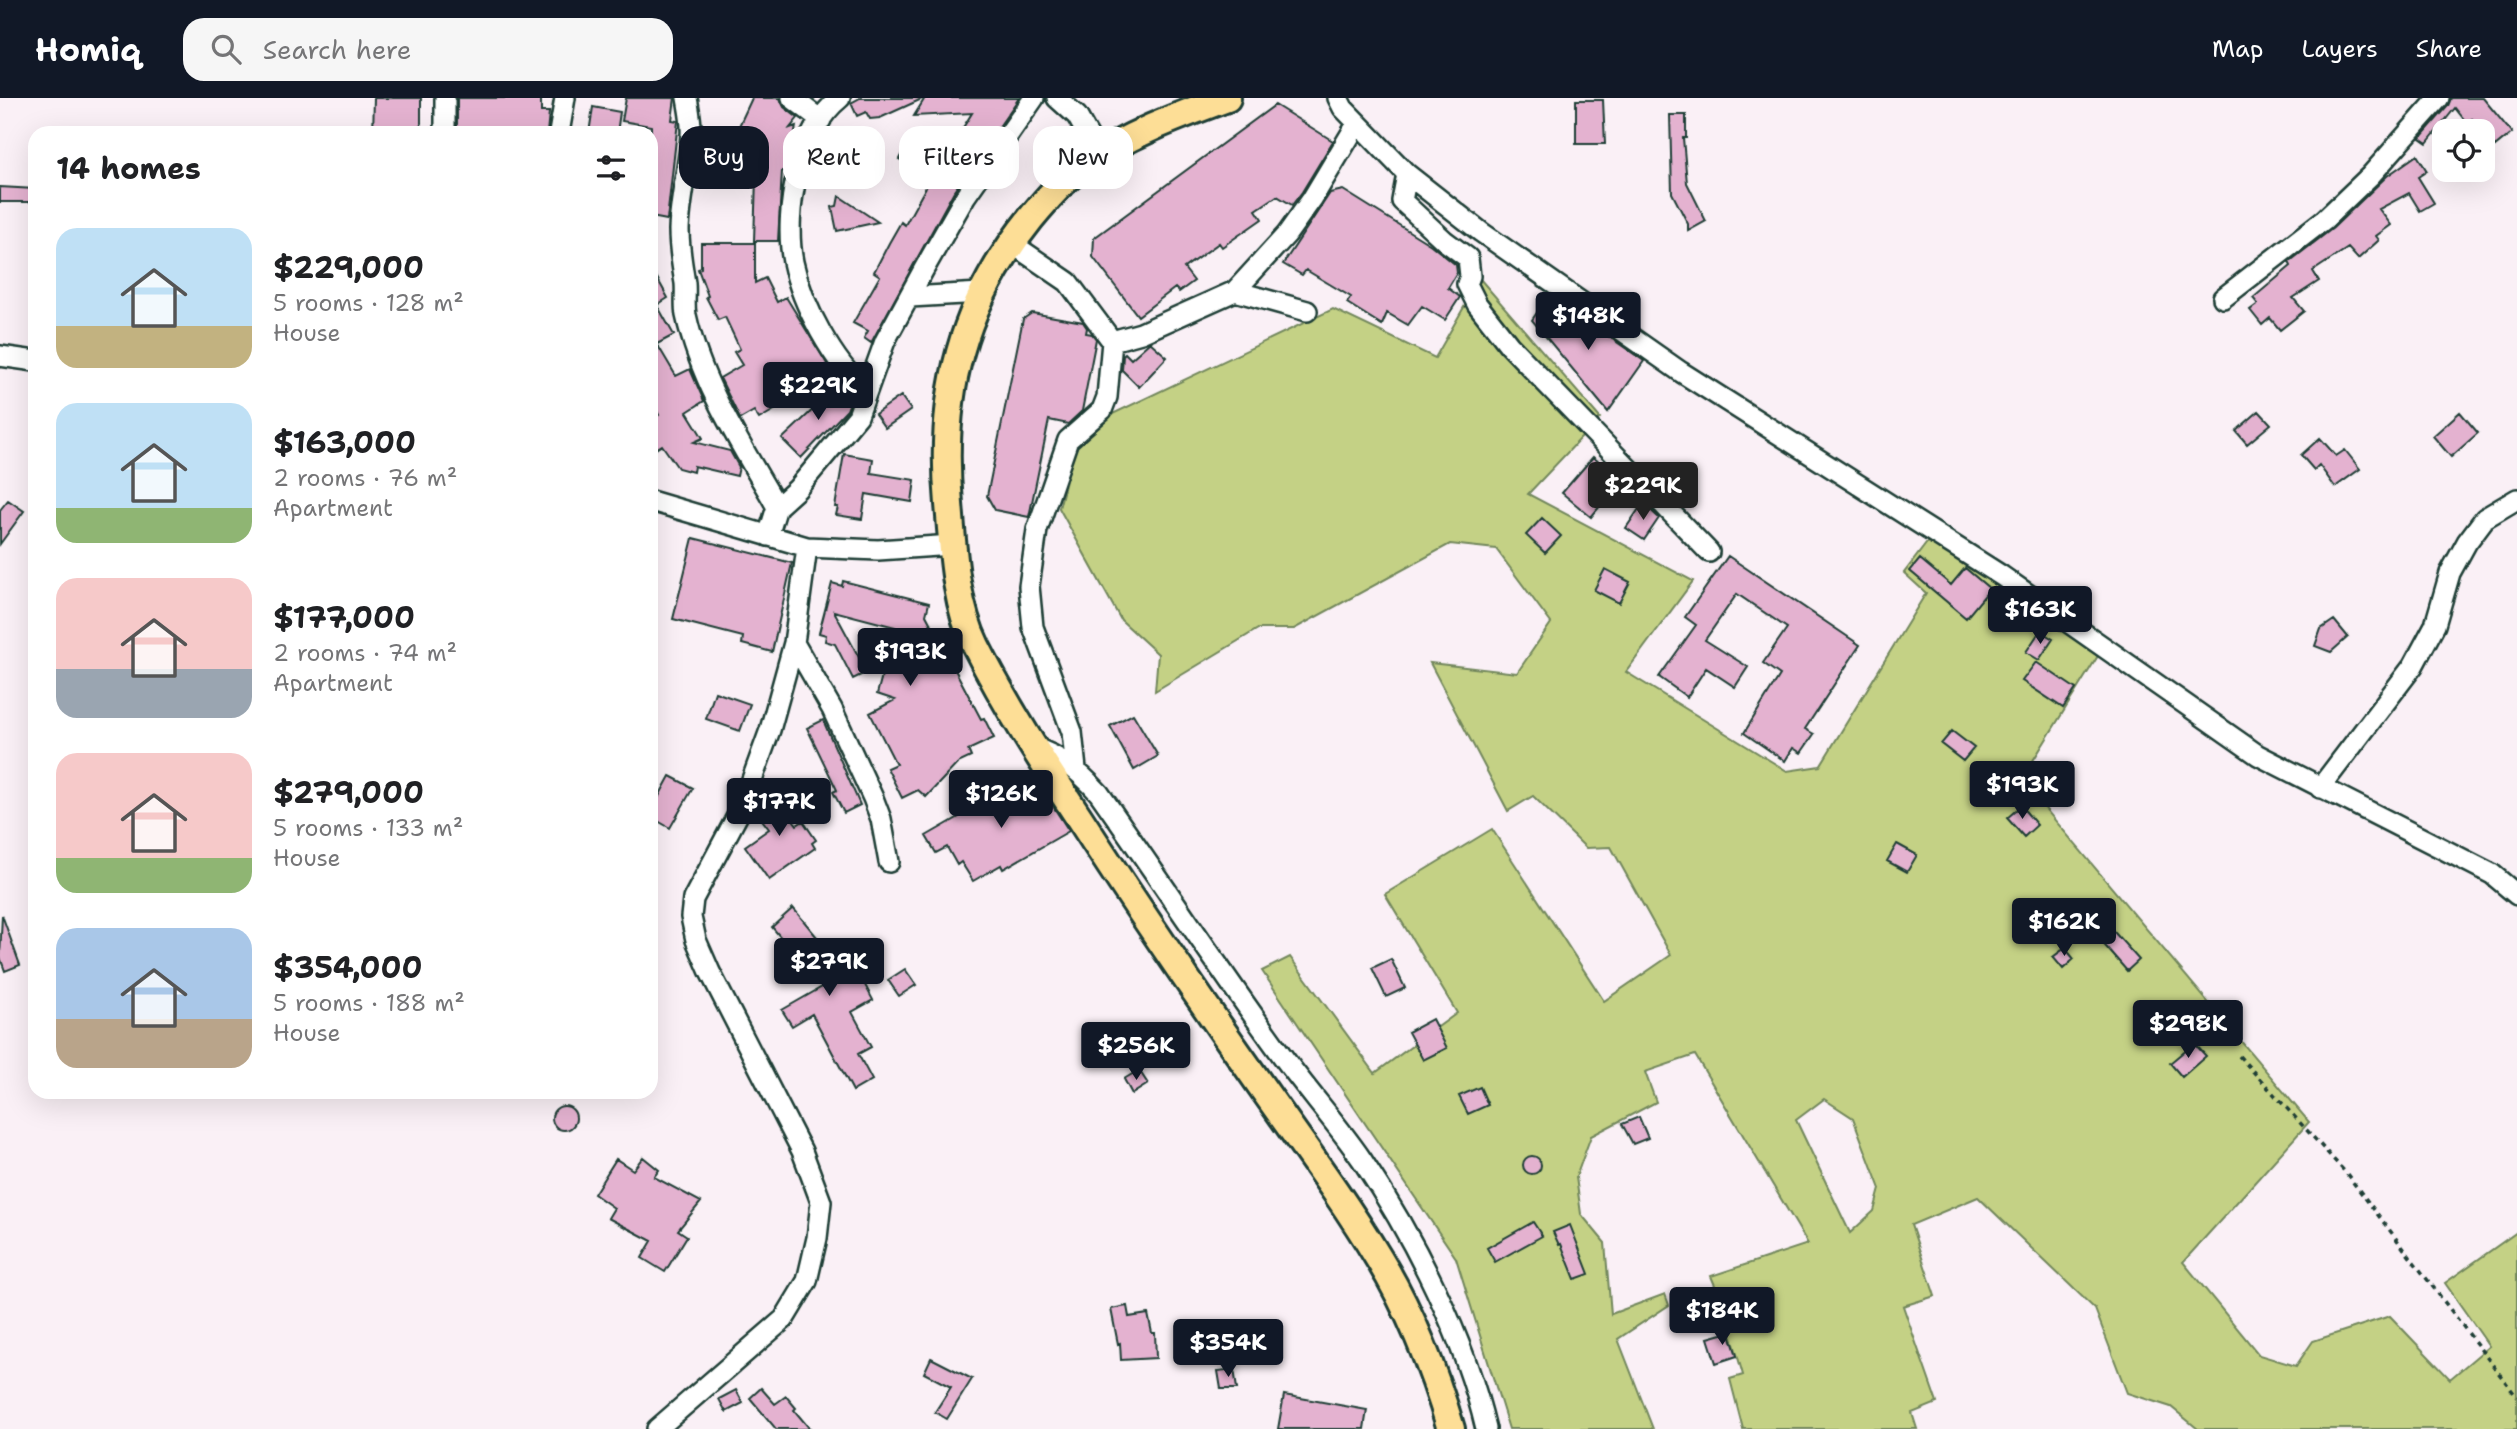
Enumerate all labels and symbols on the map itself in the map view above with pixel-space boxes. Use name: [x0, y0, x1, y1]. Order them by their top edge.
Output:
pin: $148K: [1539, 292, 1637, 352]
pin: $229K: [769, 362, 867, 422]
pin: $229K: [1594, 462, 1692, 522]
pin: $163K: [1991, 587, 2089, 646]
pin: $193K: [861, 628, 959, 688]
pin: $193K: [1973, 762, 2071, 821]
pin: $126K: [952, 770, 1050, 830]
pin: $177K: [730, 778, 828, 838]
pin: $162K: [2015, 898, 2113, 958]
pin: $279K: [780, 939, 878, 998]
pin: $298K: [2139, 1000, 2237, 1060]
pin: $256K: [1087, 1023, 1185, 1082]
pin: $184K: [1673, 1288, 1771, 1347]
pin: $354K: [1179, 1320, 1277, 1379]

